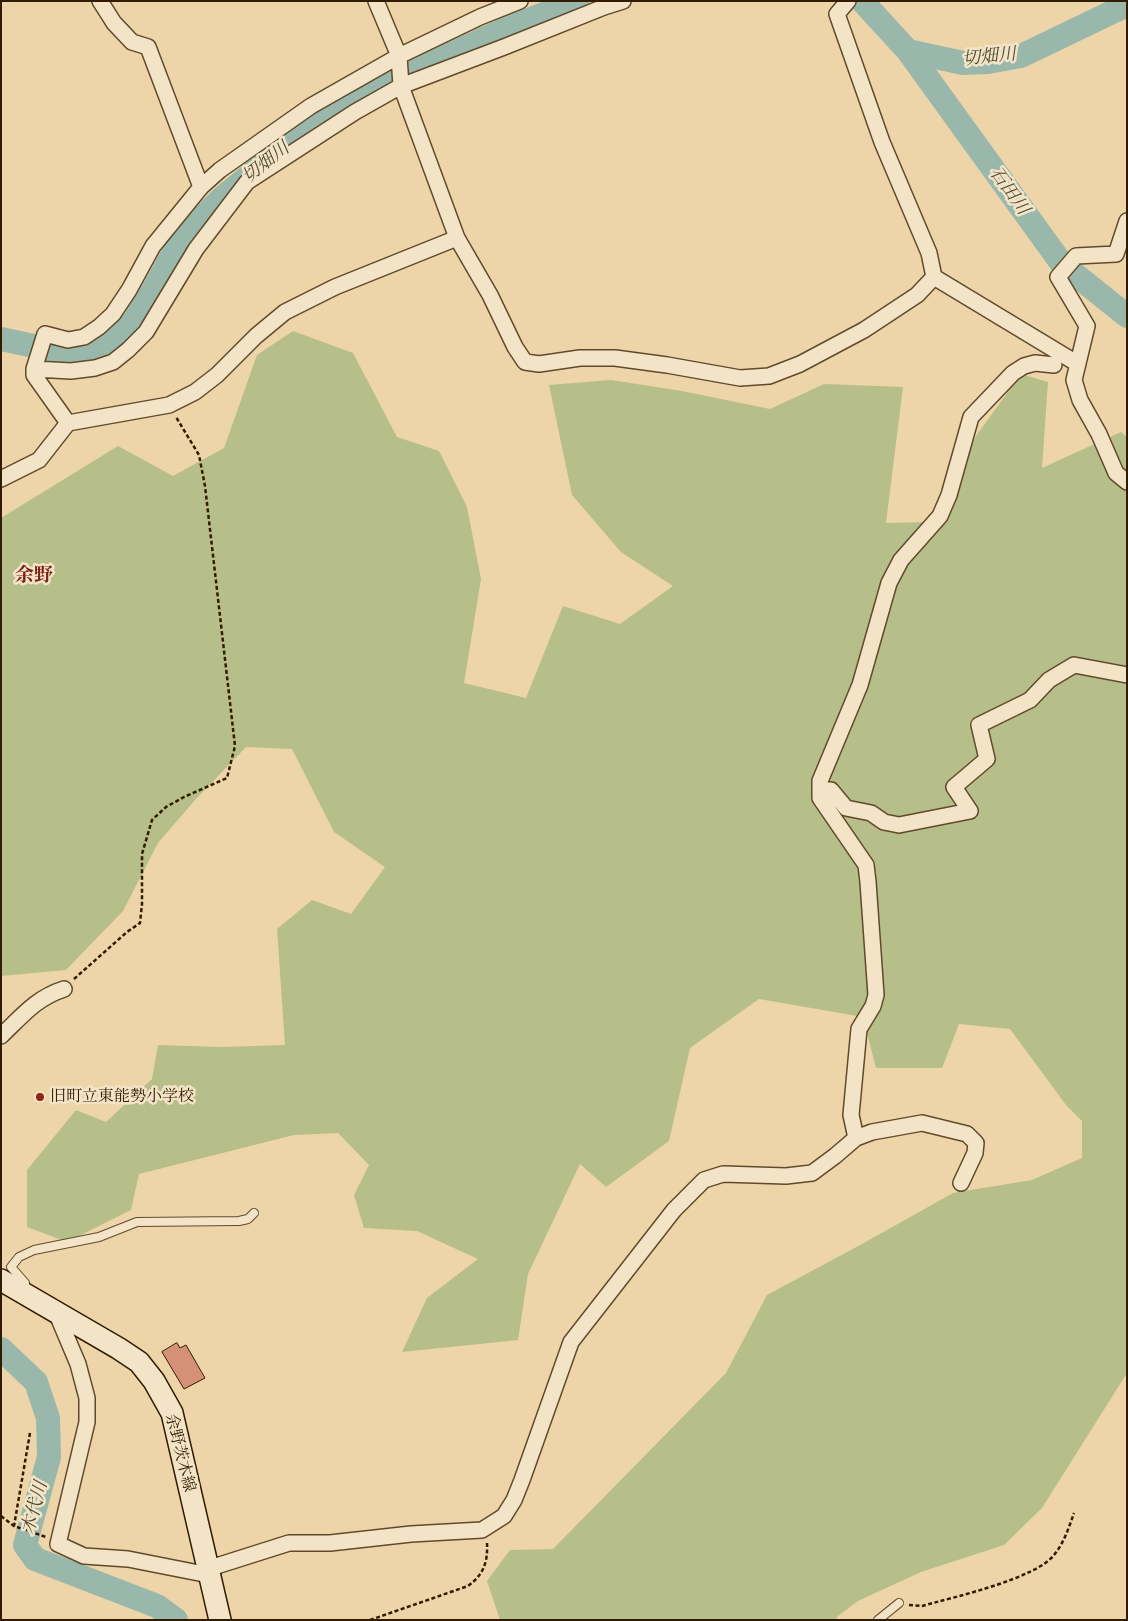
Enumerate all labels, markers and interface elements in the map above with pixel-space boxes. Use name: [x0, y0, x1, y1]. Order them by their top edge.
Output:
water label: 切畑川: [961, 43, 1017, 71]
water label: 切畑川: [238, 138, 294, 188]
water label: 石田川: [984, 163, 1034, 219]
district label: 余野: [15, 565, 53, 587]
place label: 旧町立東能勢小学校: [50, 1087, 194, 1107]
marker: 旧町立東能勢小学校: [34, 1091, 46, 1103]
street label: 余野茨木線: [161, 1412, 199, 1494]
water label: 木代川: [18, 1479, 52, 1537]

